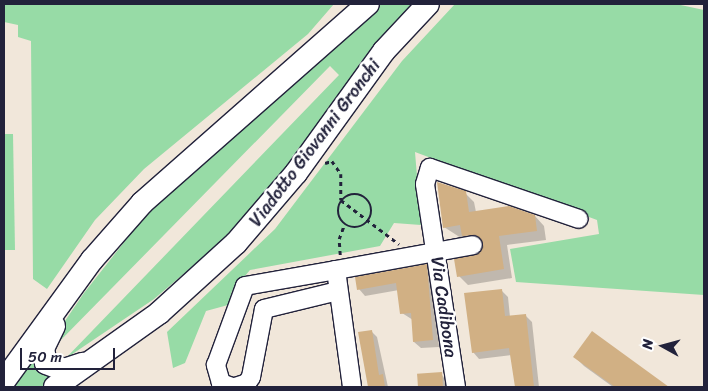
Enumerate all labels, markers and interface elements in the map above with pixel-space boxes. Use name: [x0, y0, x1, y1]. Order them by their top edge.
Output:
street label: Viadotto Giovanni Gronchi: [245, 55, 385, 231]
street label: Via Cadibona: [426, 255, 462, 359]
north arrow: [638, 321, 688, 371]
scale bar: [22, 338, 118, 370]
text: N: [635, 338, 661, 350]
text: 50 m: [28, 344, 62, 370]

